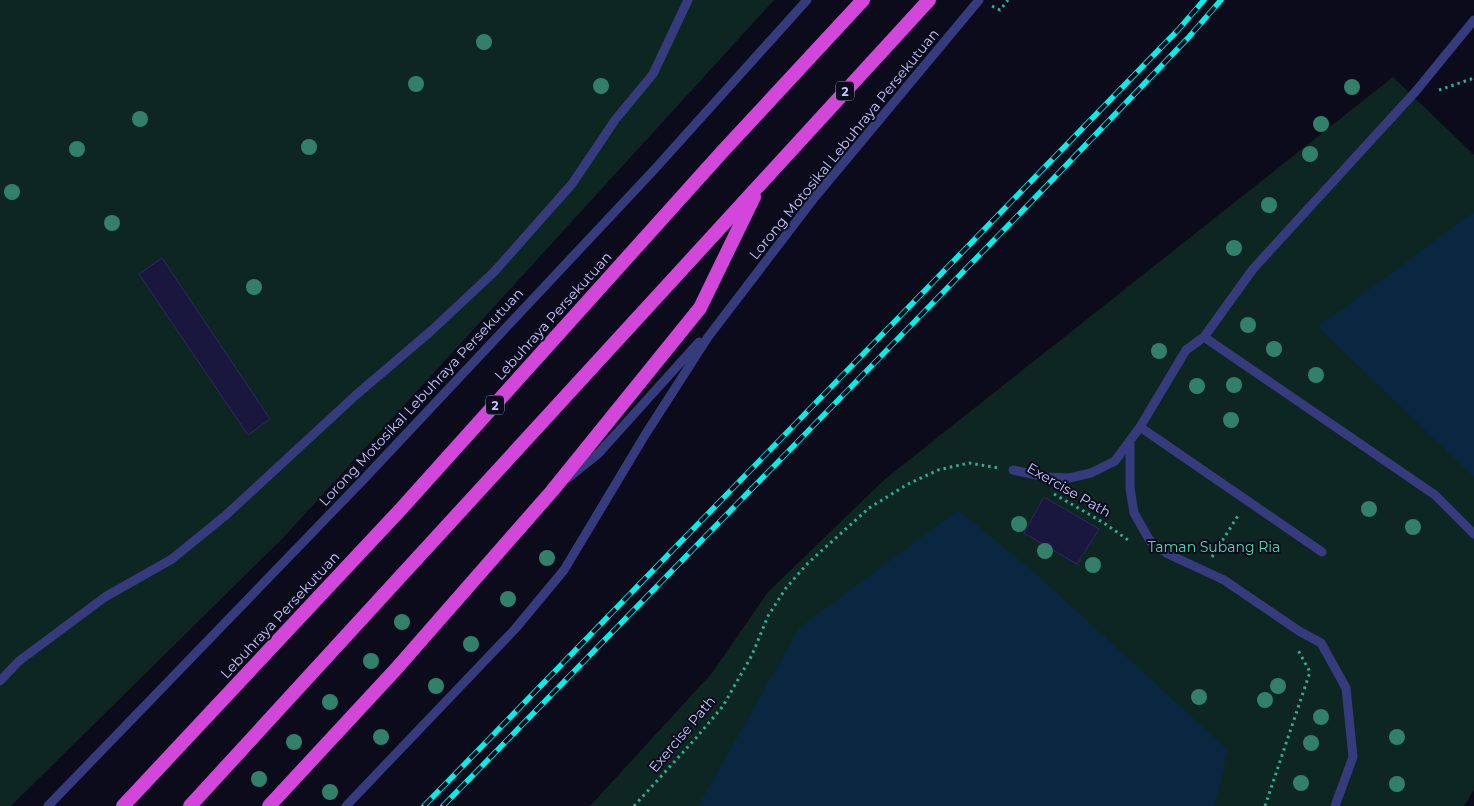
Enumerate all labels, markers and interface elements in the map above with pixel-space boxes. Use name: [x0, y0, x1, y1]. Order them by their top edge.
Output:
street label: Lorong Motosikal Lebuhraya Persekutuan: [745, 25, 943, 263]
road number: 2: [836, 82, 854, 100]
street label: Lebuhraya Persekutuan: [490, 248, 616, 384]
street label: Lorong Motosikal Lebuhraya Persekutuan: [315, 284, 527, 510]
road number: 2: [486, 396, 504, 414]
street label: Exercise Path: [1024, 459, 1114, 521]
park label: Taman Subang Ria: [1148, 538, 1280, 556]
street label: Lebuhraya Persekutuan: [217, 548, 343, 682]
street label: Exercise Path: [645, 692, 719, 776]

